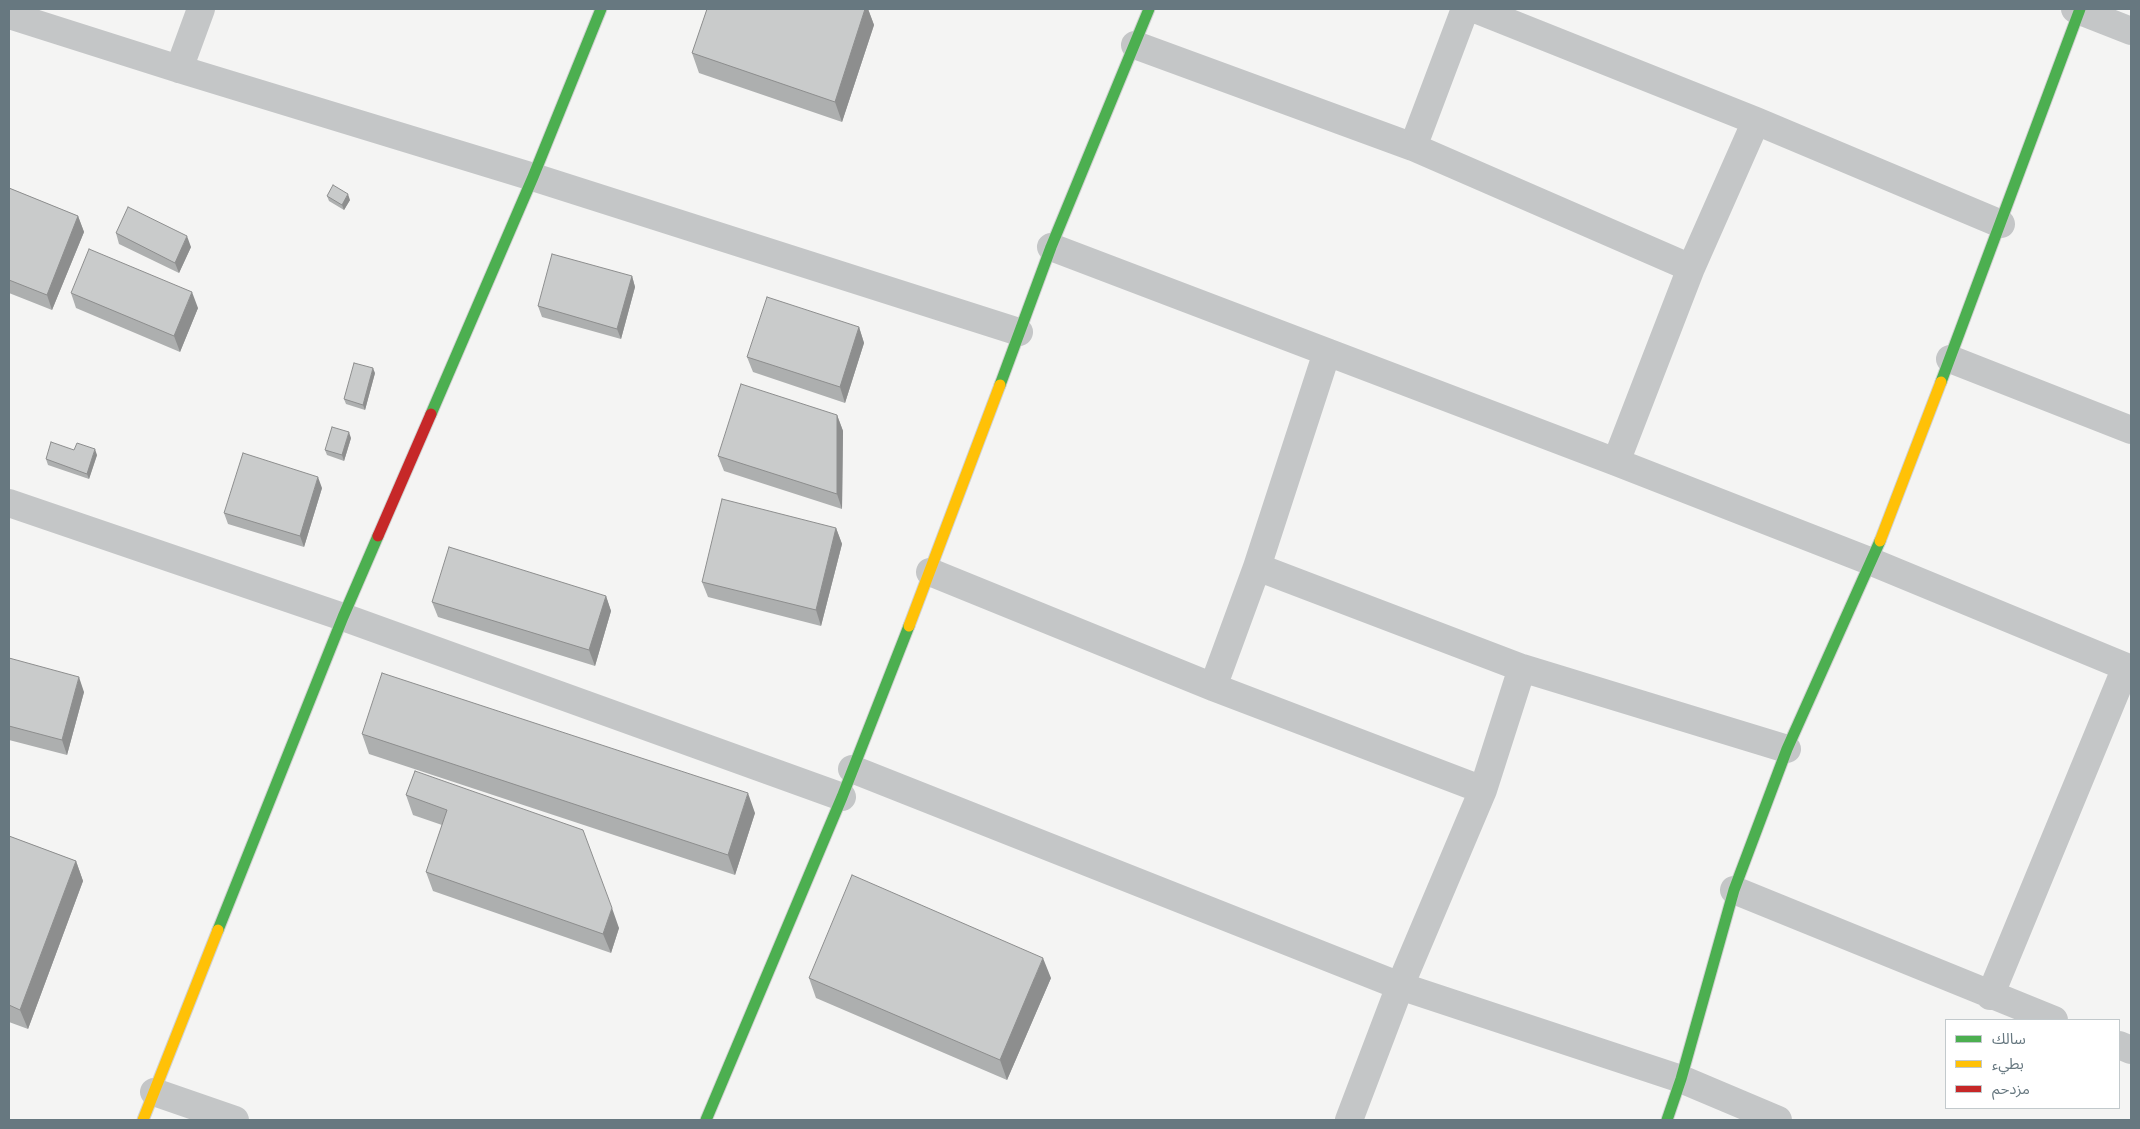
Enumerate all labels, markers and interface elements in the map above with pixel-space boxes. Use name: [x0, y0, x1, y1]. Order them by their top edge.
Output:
legend: [1945, 1019, 2120, 1109]
text: سالك: [1992, 1028, 2026, 1050]
text: بطيء: [1992, 1053, 2024, 1075]
text: مزدحم: [1992, 1078, 2030, 1100]

